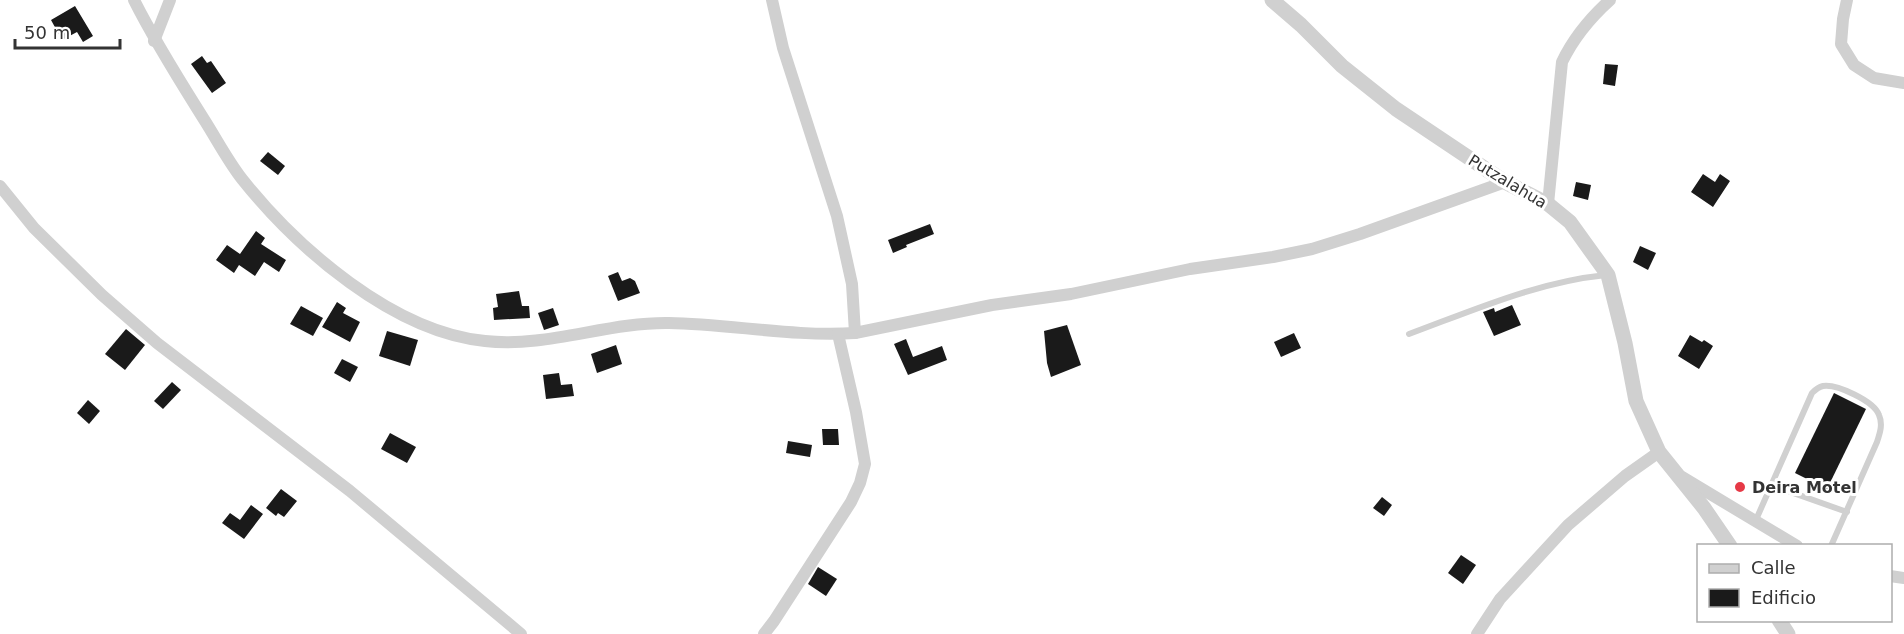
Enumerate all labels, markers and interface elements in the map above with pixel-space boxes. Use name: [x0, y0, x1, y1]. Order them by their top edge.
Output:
scale bar: [15, 12, 120, 50]
text: 50 m: [24, 22, 70, 43]
street label: Putzalahua: [1465, 151, 1550, 212]
place label: Deira Motel: [1752, 478, 1857, 497]
marker: Deira Motel: [1733, 480, 1747, 494]
legend: [1697, 544, 1892, 622]
text: Calle: [1751, 557, 1796, 578]
text: Edificio: [1751, 587, 1816, 608]

